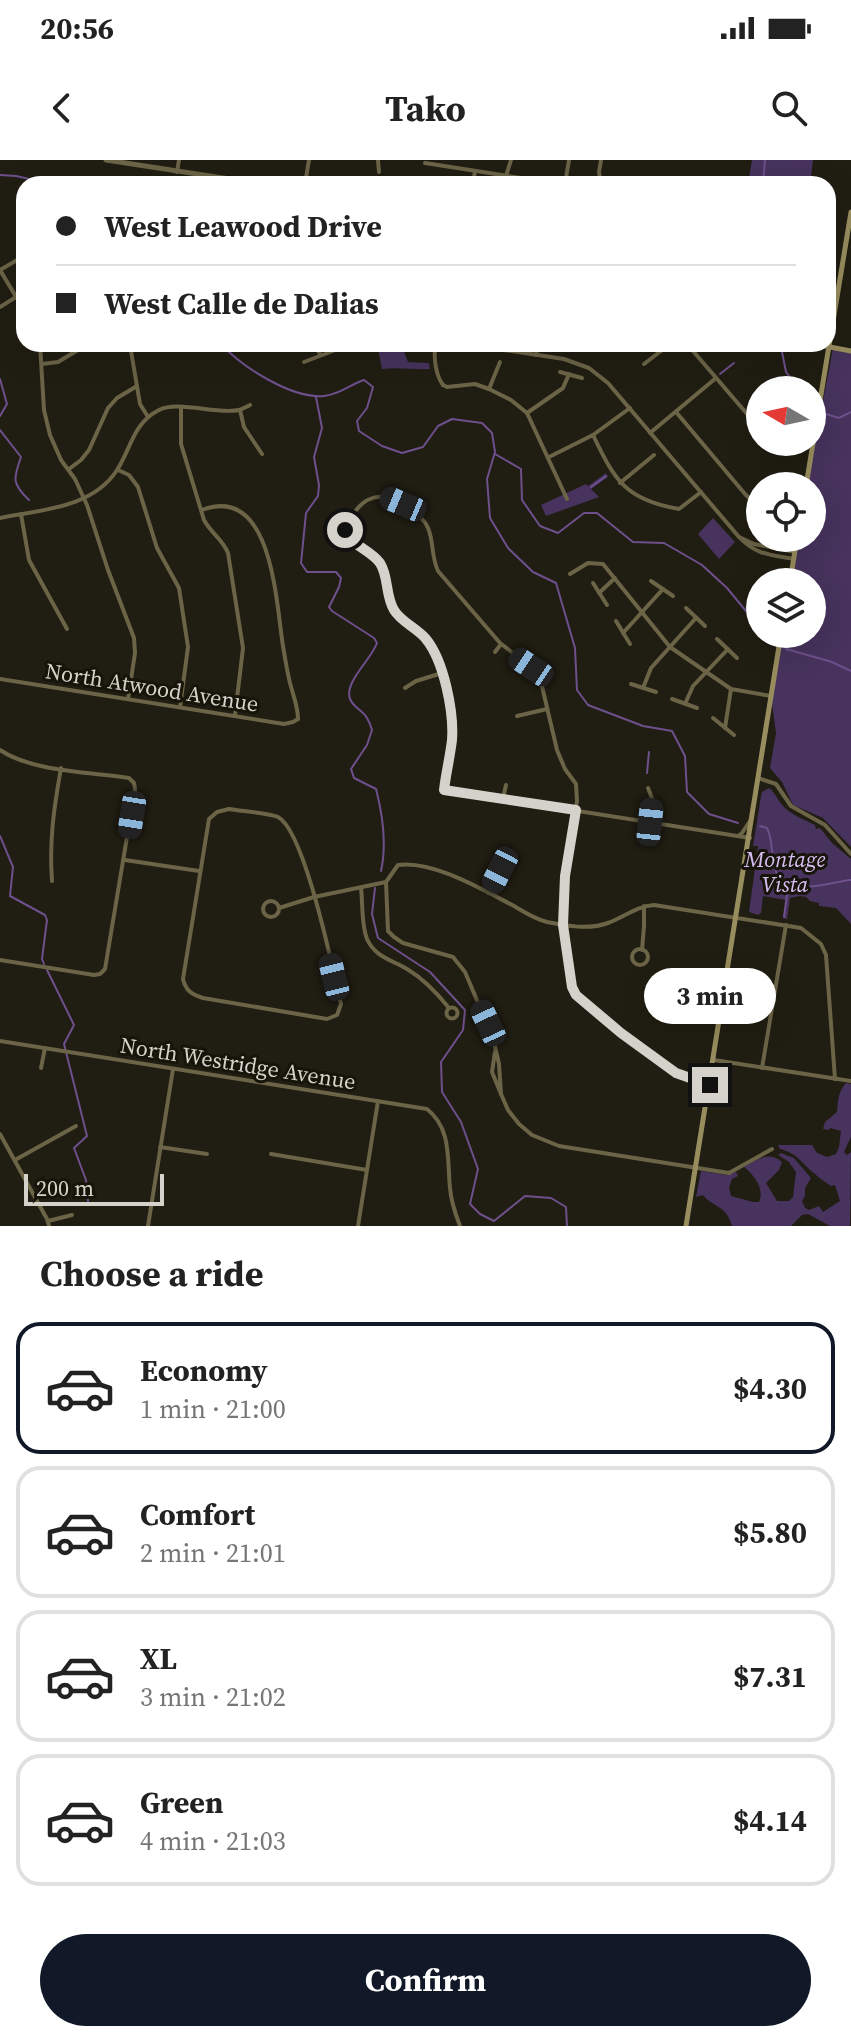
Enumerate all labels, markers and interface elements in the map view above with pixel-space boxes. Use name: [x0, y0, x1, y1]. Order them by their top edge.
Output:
text: 20:56: [40, 8, 114, 49]
text: Tako: [385, 84, 466, 133]
icon: back: [40, 86, 84, 130]
icon: search: [767, 86, 811, 130]
text: West Leawood Drive: [104, 206, 382, 247]
text: West Calle de Dalias: [104, 283, 379, 324]
north arrow: [746, 376, 826, 456]
map controls: [746, 376, 826, 648]
button: locate: [746, 472, 826, 552]
car: [376, 484, 430, 524]
route start: [327, 512, 363, 548]
button: layers: [746, 568, 826, 648]
car: [504, 644, 558, 690]
street label: North Atwood Avenue: [43, 655, 261, 719]
car: [116, 789, 148, 841]
car: [636, 797, 664, 847]
car: [478, 843, 522, 897]
park label: Montage Vista: [744, 844, 825, 899]
car: [317, 951, 351, 1003]
callout: 3 min: [644, 969, 776, 1025]
text: 3 min: [676, 978, 744, 1014]
car: [467, 996, 509, 1050]
street label: North Westridge Avenue: [118, 1030, 358, 1096]
route end: [692, 1067, 728, 1103]
scale bar: [24, 1170, 164, 1206]
text: 200 m: [36, 1173, 94, 1203]
text: Choose a ride: [40, 1249, 263, 1298]
text: Economy: [140, 1350, 268, 1391]
icon: car: [44, 1352, 116, 1424]
text: $4.30: [733, 1368, 807, 1409]
text: 1 min · 21:00: [140, 1391, 286, 1427]
text: Comfort: [140, 1494, 255, 1535]
icon: car: [44, 1496, 116, 1568]
text: $5.80: [733, 1512, 807, 1553]
text: 2 min · 21:01: [140, 1535, 286, 1571]
text: XL: [140, 1638, 177, 1679]
icon: car: [44, 1640, 116, 1712]
text: $7.31: [733, 1656, 807, 1697]
text: 3 min · 21:02: [140, 1679, 286, 1715]
text: Green: [140, 1782, 223, 1823]
icon: car: [44, 1784, 116, 1856]
text: $4.14: [733, 1800, 807, 1841]
text: 4 min · 21:03: [140, 1823, 286, 1859]
button: Confirm: [40, 1934, 811, 2026]

